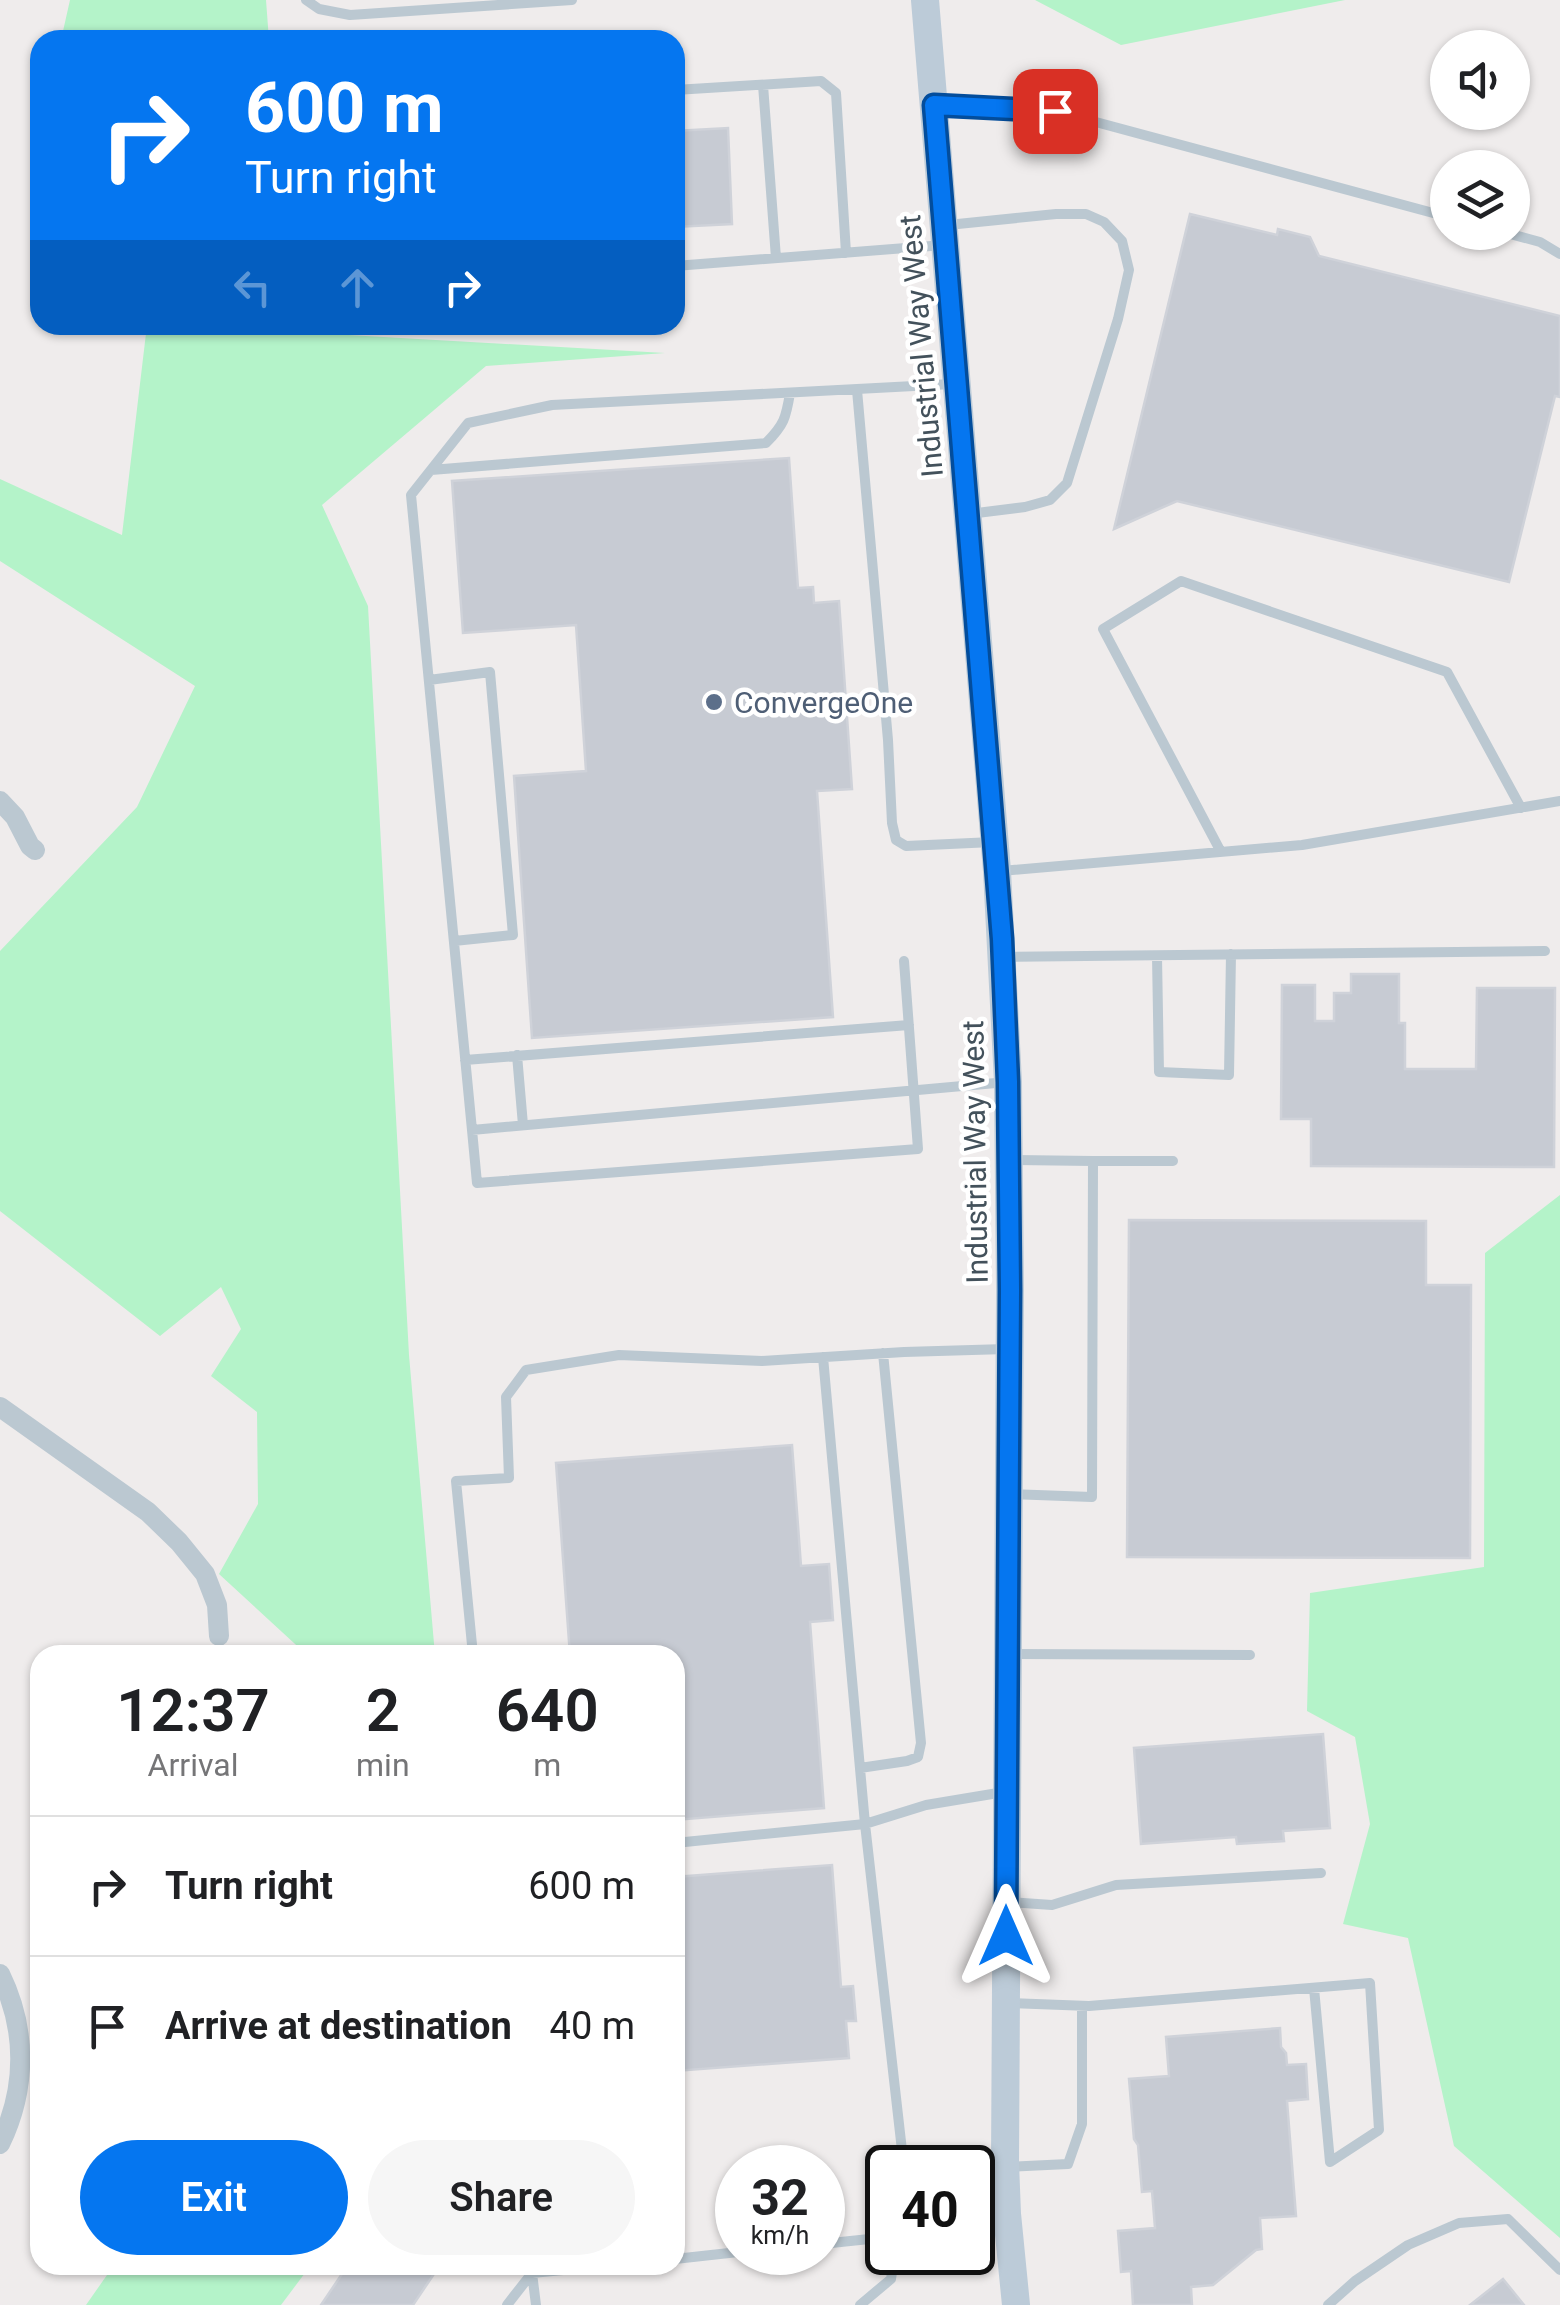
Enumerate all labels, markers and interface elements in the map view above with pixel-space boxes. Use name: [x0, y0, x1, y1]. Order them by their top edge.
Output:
map controls: [1430, 30, 1530, 250]
button: sound: [1430, 30, 1530, 130]
text: 600 m: [245, 67, 444, 149]
pin: [1013, 69, 1098, 154]
icon: right: [80, 70, 210, 200]
icon: arrive: [1028, 84, 1083, 139]
button: layers: [1430, 150, 1530, 250]
text: Turn right: [245, 151, 437, 204]
street label: Industrial Way West: [892, 213, 950, 479]
icon: left: [225, 260, 280, 315]
icon: ahead: [330, 260, 385, 315]
icon: right: [435, 260, 490, 315]
place label: ConvergeOne: [734, 685, 913, 720]
marker: ConvergeOne: [703, 691, 725, 713]
street label: Industrial Way West: [955, 1020, 995, 1284]
text: 12:37: [116, 1675, 270, 1746]
text: 2: [366, 1675, 400, 1746]
text: 640: [496, 1675, 599, 1746]
text: Arrival: [148, 1746, 238, 1784]
text: min: [356, 1746, 410, 1784]
text: m: [533, 1746, 561, 1784]
icon: right: [80, 1859, 135, 1914]
text: Turn right: [165, 1864, 333, 1908]
text: 600 m: [528, 1864, 635, 1908]
position arrow: [954, 1884, 1058, 1988]
icon: arrive: [80, 1999, 135, 2054]
text: Arrive at destination: [165, 2004, 512, 2048]
text: 40 m: [550, 2004, 635, 2048]
button: Exit: [80, 2140, 348, 2255]
button: Share: [368, 2140, 635, 2255]
speed limit sign: 40: [865, 2145, 995, 2275]
text: 32: [751, 2169, 809, 2227]
text: km/h: [751, 2221, 809, 2250]

